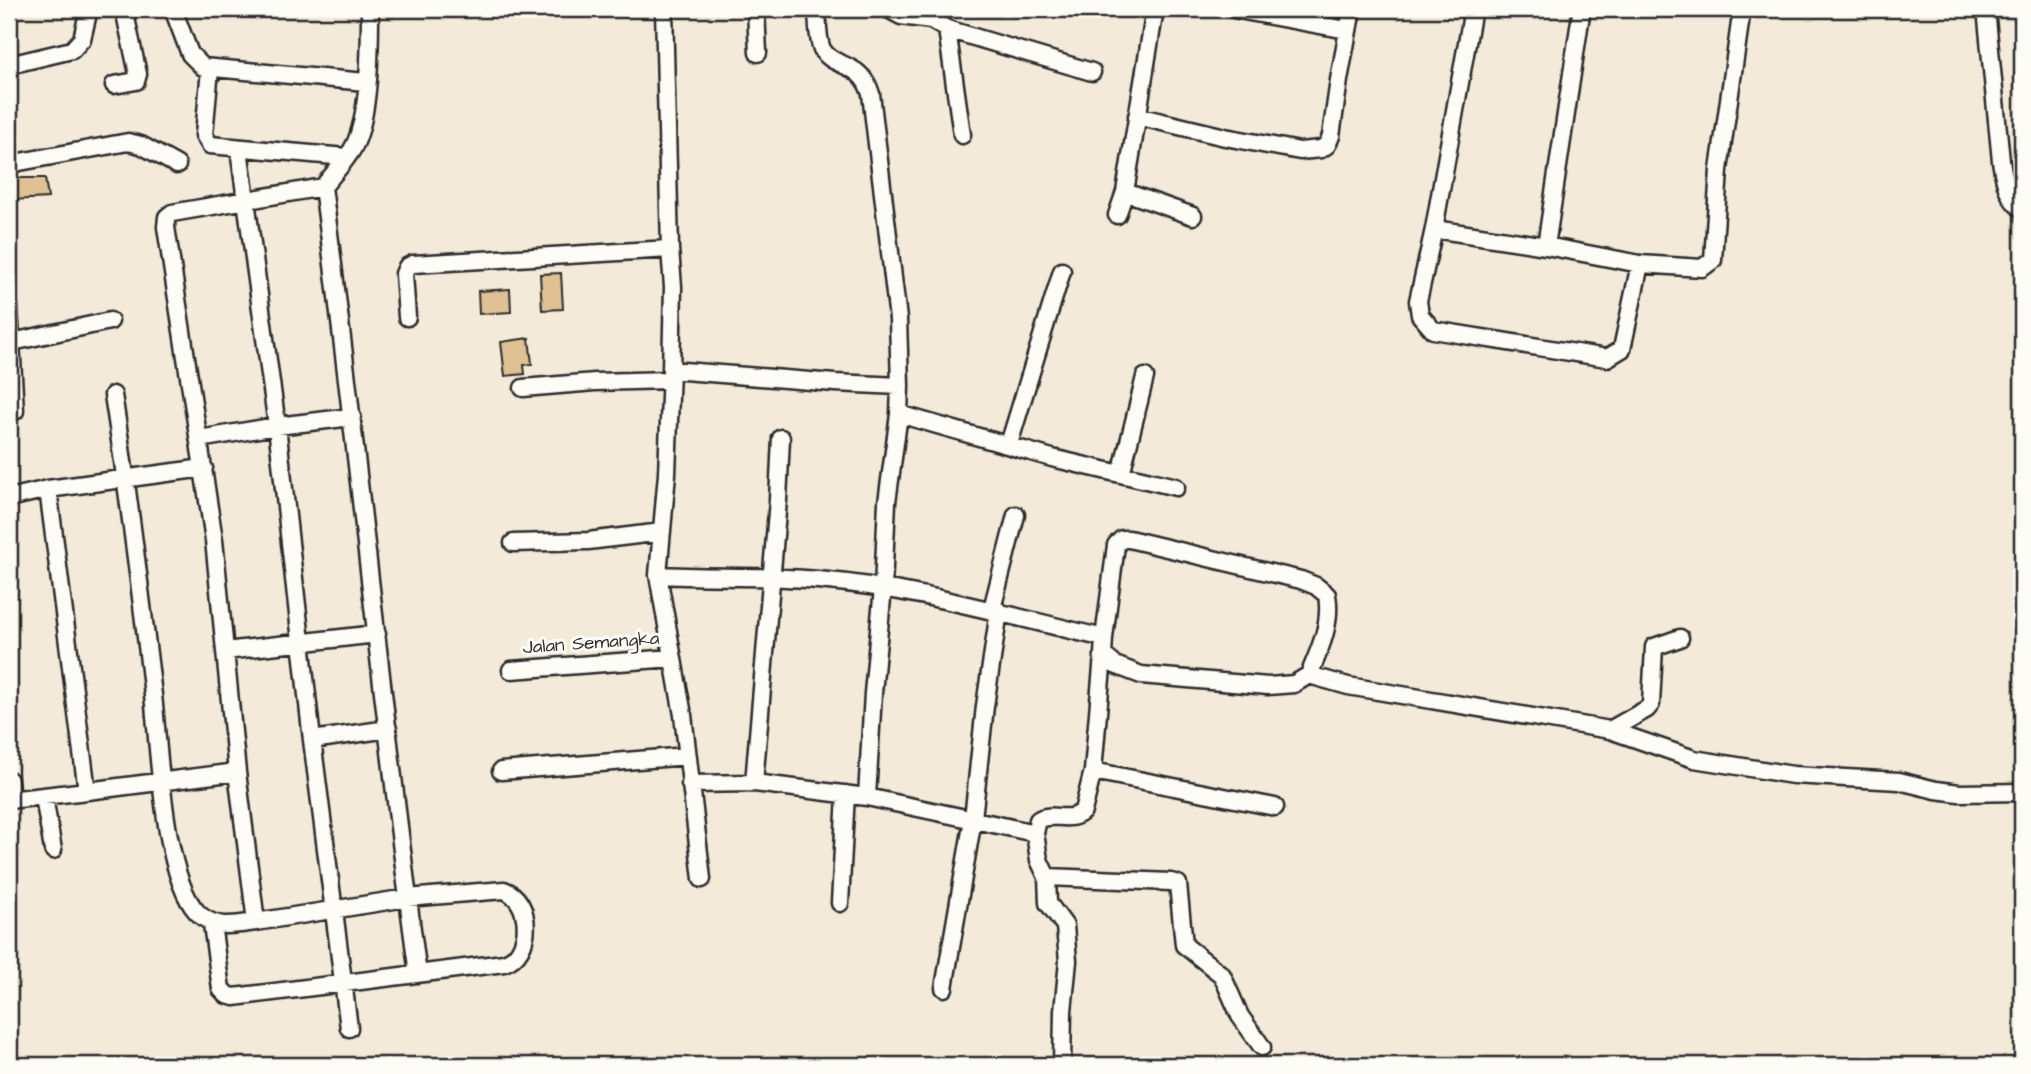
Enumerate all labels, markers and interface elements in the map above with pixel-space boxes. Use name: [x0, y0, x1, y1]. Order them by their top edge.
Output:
street label: Jalan Semangka: [522, 625, 661, 662]

